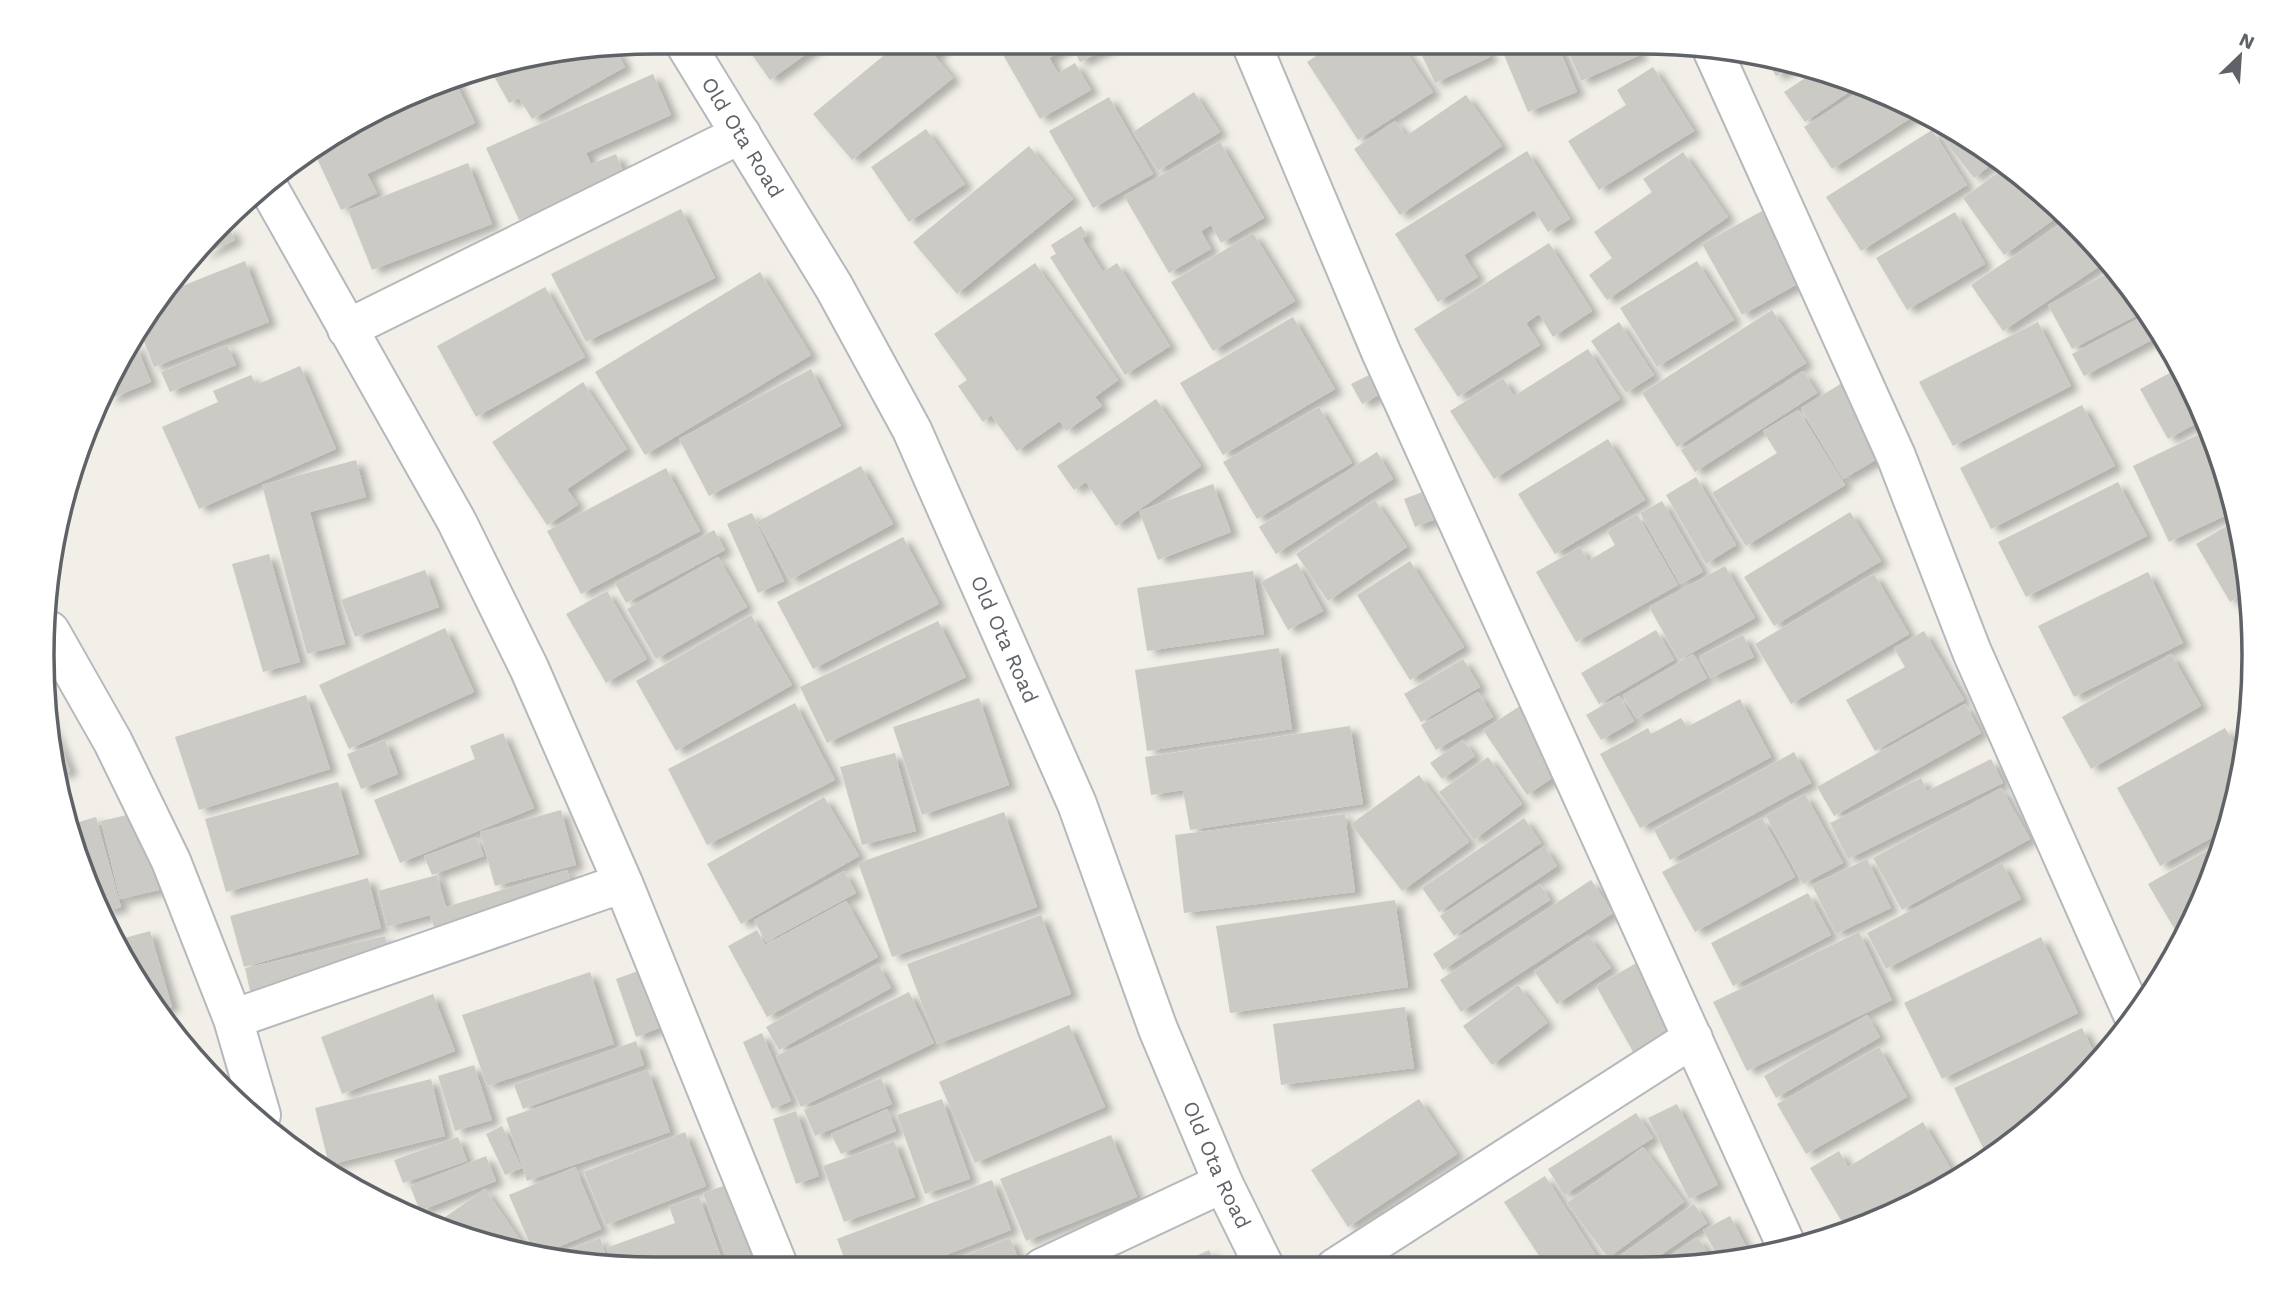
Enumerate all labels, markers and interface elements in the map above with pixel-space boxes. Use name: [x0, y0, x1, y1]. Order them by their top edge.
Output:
north arrow: [2205, 21, 2275, 91]
text: N: [2236, 28, 2258, 54]
street label: Old Ota Road: [697, 72, 789, 202]
street label: Old Ota Road: [966, 571, 1044, 707]
street label: Old Ota Road: [1178, 1097, 1256, 1232]

